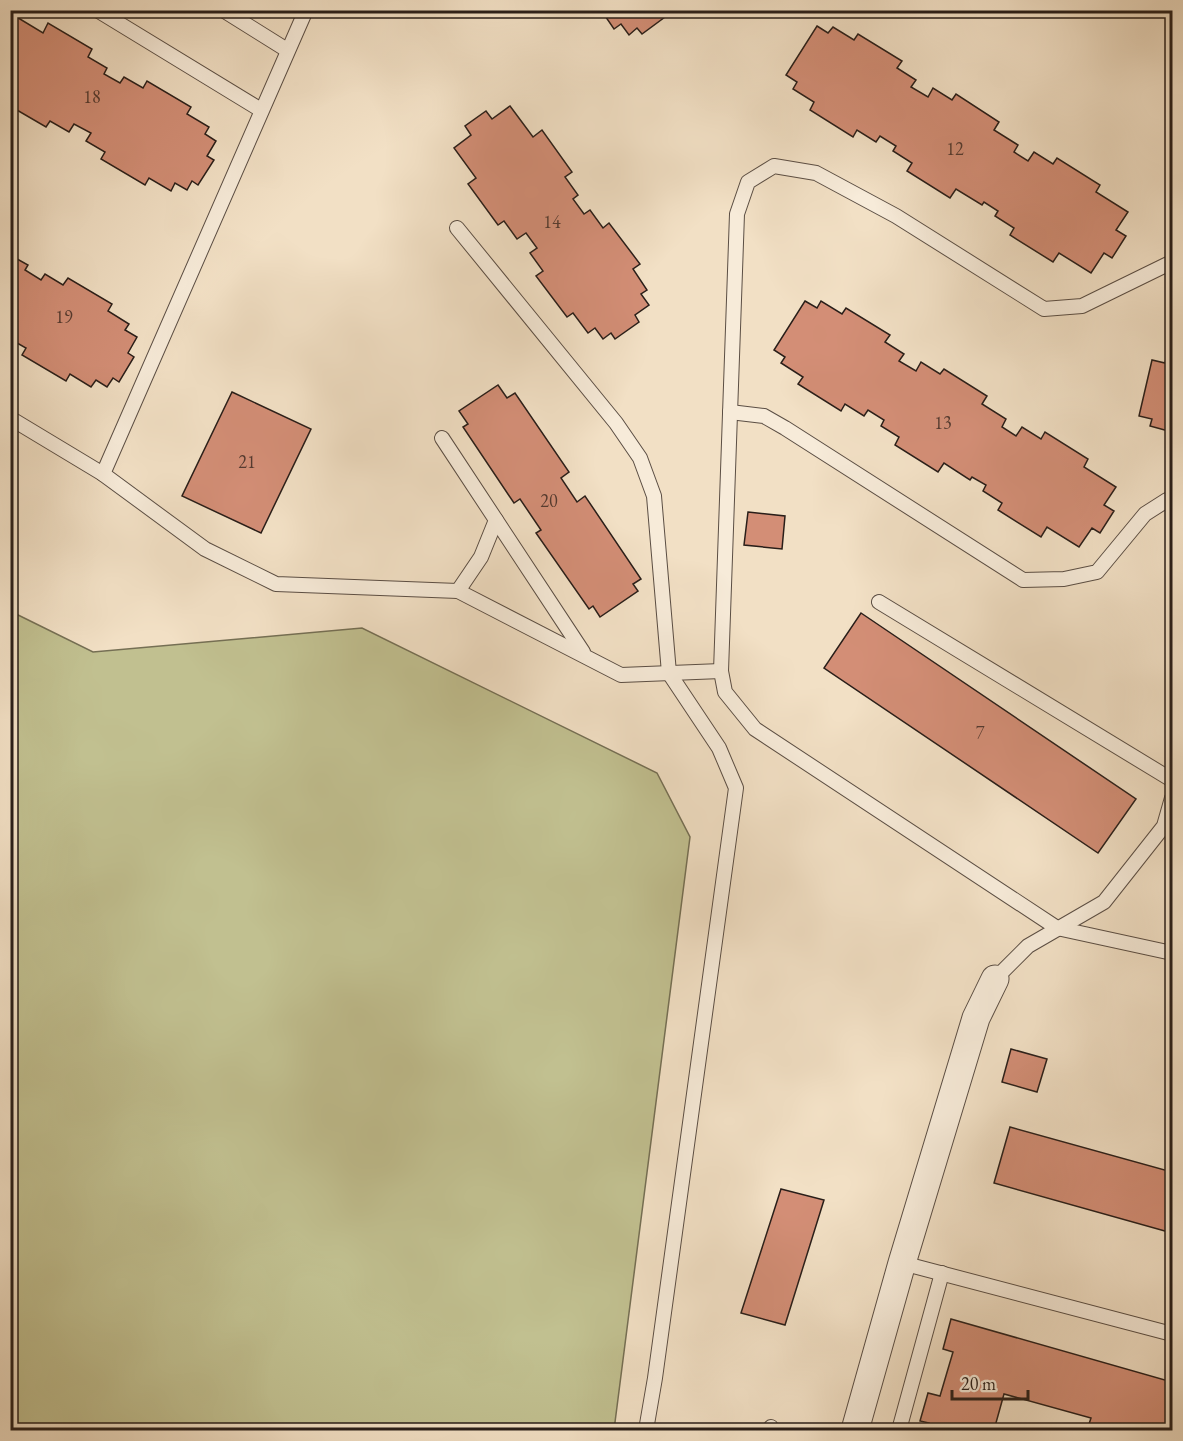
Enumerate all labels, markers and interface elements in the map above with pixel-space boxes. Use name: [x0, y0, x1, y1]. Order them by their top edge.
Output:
house number: 18: [83, 85, 101, 108]
house number: 12: [946, 137, 964, 160]
house number: 14: [543, 210, 561, 233]
house number: 19: [55, 305, 73, 328]
house number: 13: [934, 411, 952, 434]
house number: 21: [238, 450, 256, 473]
house number: 20: [540, 489, 558, 512]
house number: 7: [976, 721, 985, 744]
scale bar: [952, 1363, 1028, 1401]
text: 20 m: [961, 1372, 996, 1395]

